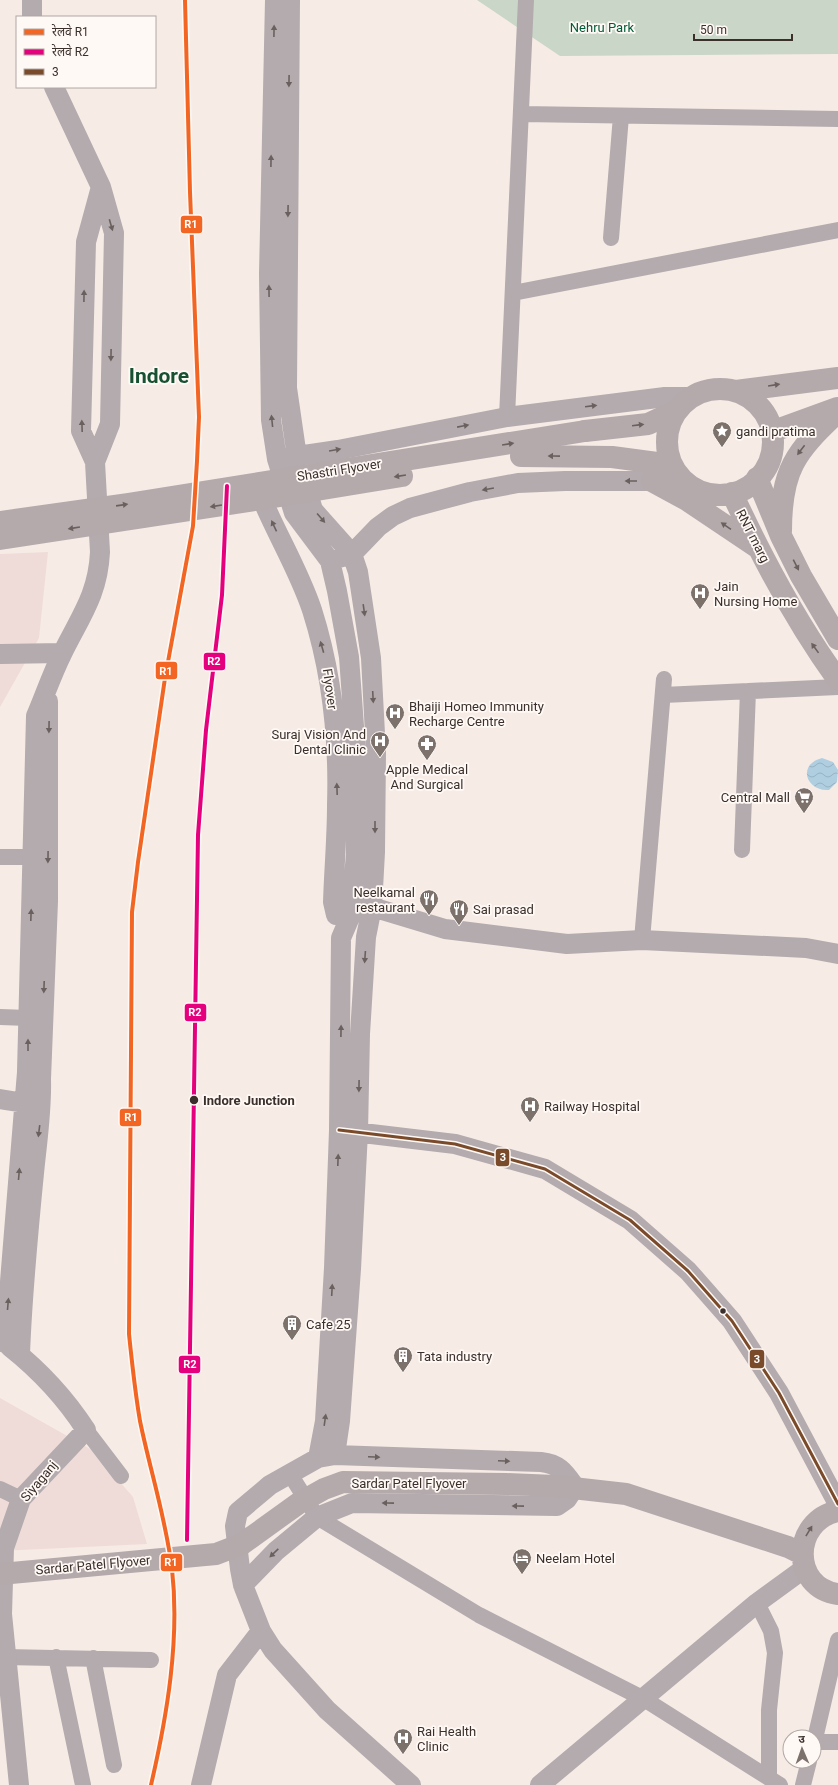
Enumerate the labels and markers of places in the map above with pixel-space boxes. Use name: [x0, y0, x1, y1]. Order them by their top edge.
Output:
place icon: gandi pratima: [711, 420, 733, 448]
place label: gandi pratima: [736, 424, 816, 439]
place label: Jain Nursing Home: [714, 579, 798, 609]
hospital icon: Jain Nursing Home: [689, 582, 711, 610]
place label: Bhaiji Homeo Immunity Recharge Centre: [409, 699, 544, 729]
hospital icon: Bhaiji Homeo Immunity Recharge Centre: [384, 702, 406, 730]
place label: Suraj Vision And Dental Clinic: [271, 727, 366, 757]
hospital icon: Suraj Vision And Dental Clinic: [369, 730, 391, 758]
pharmacy icon: Apple Medical And Surgical: [416, 733, 438, 761]
place label: Apple Medical And Surgical: [386, 762, 468, 792]
supermarket icon: Central Mall: [793, 786, 815, 814]
place label: Central Mall: [721, 790, 790, 805]
place label: Neelkamal restaurant: [353, 885, 415, 915]
restaurant icon: Neelkamal restaurant: [418, 888, 440, 916]
restaurant icon: Sai prasad: [448, 898, 470, 926]
place label: Sai prasad: [473, 902, 534, 917]
place label: Indore Junction: [203, 1093, 295, 1108]
marker: Indore Junction: [188, 1094, 200, 1106]
hospital icon: Railway Hospital: [519, 1095, 541, 1123]
place label: Railway Hospital: [544, 1099, 640, 1114]
unlabelled marker: [718, 1306, 728, 1316]
building icon: Cafe 25: [281, 1313, 303, 1341]
place label: Cafe 25: [306, 1317, 351, 1332]
building icon: Tata industry: [392, 1345, 414, 1373]
place label: Tata industry: [417, 1349, 492, 1364]
hotel icon: Neelam Hotel: [511, 1547, 533, 1575]
place label: Neelam Hotel: [536, 1551, 615, 1566]
place label: Rai Health Clinic: [417, 1724, 476, 1754]
hospital icon: Rai Health Clinic: [392, 1727, 414, 1755]

